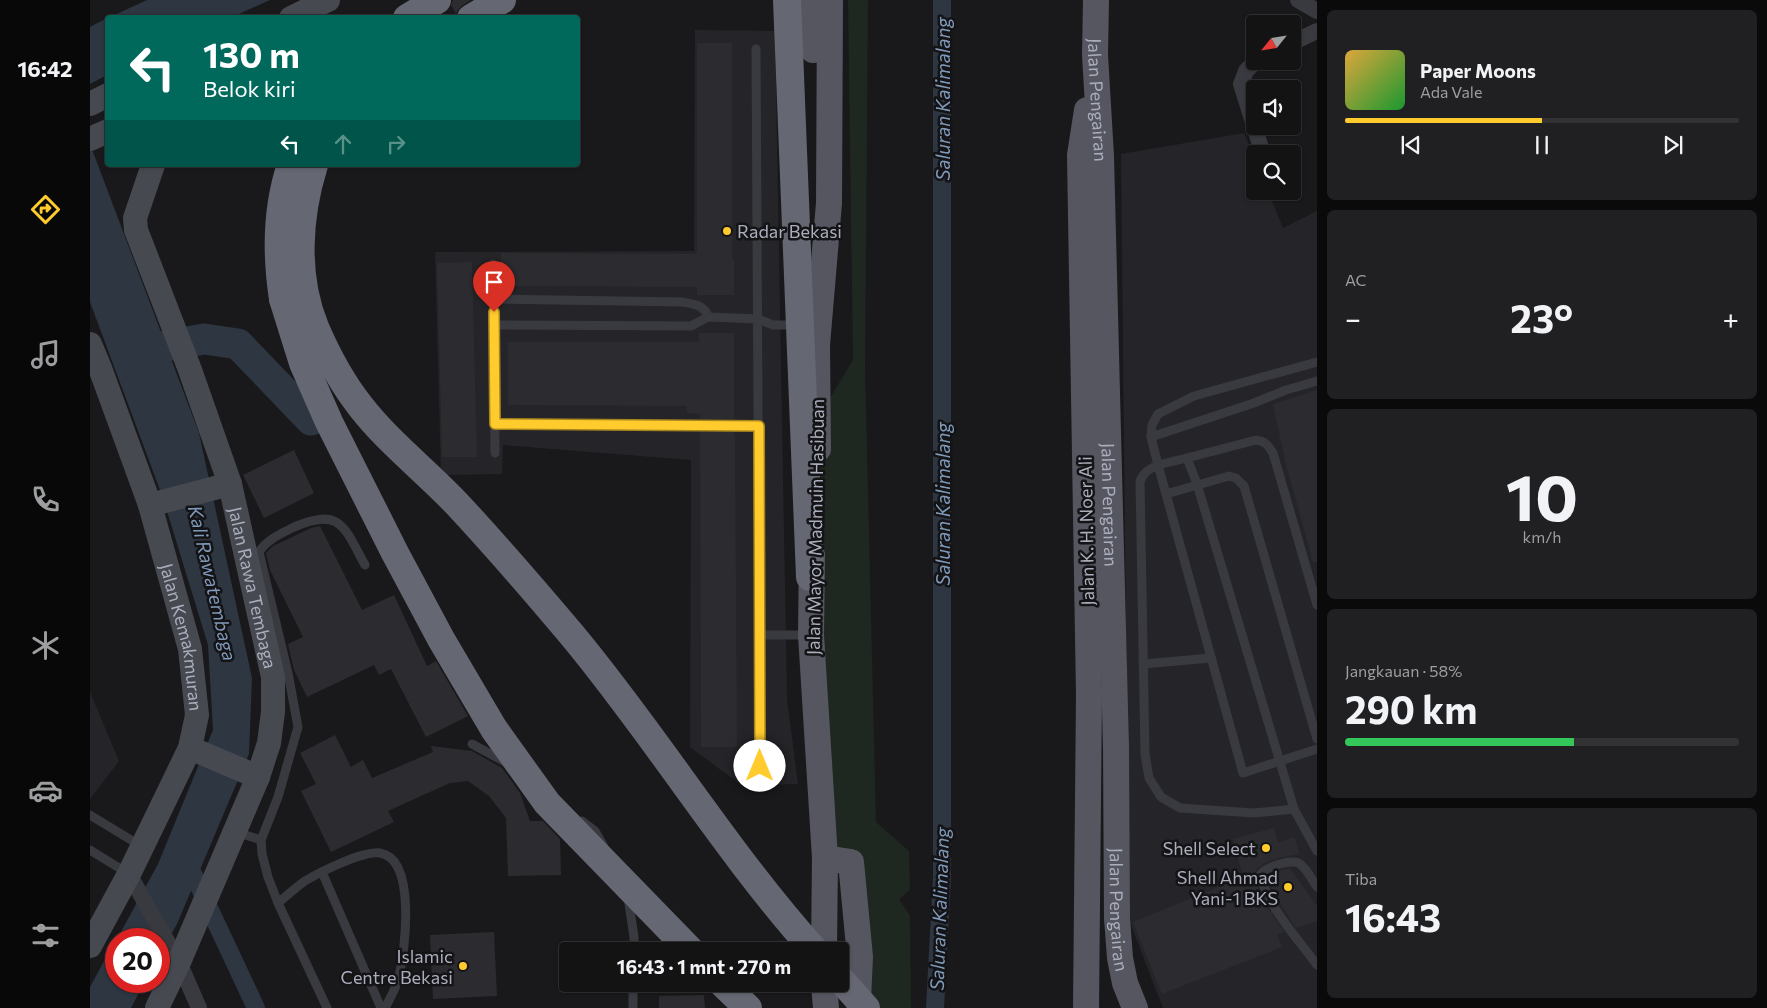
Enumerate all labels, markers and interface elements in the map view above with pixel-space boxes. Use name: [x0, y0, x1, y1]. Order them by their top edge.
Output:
north arrow: [1246, 15, 1301, 70]
map controls: [1246, 15, 1301, 200]
water label: Saluran Kalimalang: [931, 17, 954, 181]
text: 130 m: [203, 32, 300, 75]
icon: left: [120, 35, 185, 100]
street label: Jalan Pengairan: [1084, 38, 1112, 162]
text: 16:42: [17, 55, 73, 82]
text: Paper Moons: [1420, 59, 1536, 82]
text: Belok kiri: [203, 75, 296, 102]
button: sound: [1246, 80, 1301, 135]
text: Ada Vale: [1420, 82, 1482, 101]
icon: left: [276, 130, 304, 158]
icon: ahead: [329, 130, 357, 158]
icon: right: [382, 130, 410, 158]
icon: previous: [1397, 131, 1425, 159]
icon: pause: [1528, 131, 1556, 159]
icon: next: [1659, 131, 1687, 159]
button: search: [1246, 145, 1301, 200]
icon: directions: [28, 192, 63, 227]
place label: Radar Bekasi: [737, 220, 842, 242]
marker: Radar Bekasi: [721, 225, 733, 237]
pin: [473, 261, 515, 312]
icon: arrive: [480, 268, 508, 296]
text: AC: [1345, 270, 1367, 289]
text: 23°: [1510, 294, 1573, 341]
text: −: [1345, 301, 1361, 335]
text: +: [1723, 301, 1739, 335]
icon: music: [28, 337, 63, 372]
street label: Jalan Mayor Madmuin Hasibuan: [802, 399, 828, 655]
water label: Saluran Kalimalang: [931, 422, 954, 586]
street label: Jalan Pengairan: [1097, 443, 1122, 567]
text: 10: [1506, 455, 1578, 534]
street label: Jalan K. H. Noer Ali: [1074, 456, 1098, 606]
icon: phone: [28, 482, 63, 517]
water label: Kali Rawatembaga: [184, 503, 242, 663]
street label: Jalan Rawa Tembaga: [224, 505, 282, 671]
text: km/h: [1523, 527, 1561, 546]
street label: Jalan Kemakmuran: [156, 561, 207, 712]
icon: climate: [28, 628, 63, 663]
text: Jangkauan · 58%: [1345, 661, 1462, 680]
text: 290 km: [1345, 685, 1477, 732]
position arrow: [733, 739, 785, 791]
icon: car: [28, 773, 63, 808]
water label: Saluran Kalimalang: [925, 826, 953, 991]
place label: Shell Select: [1163, 837, 1256, 859]
marker: Shell Select: [1260, 842, 1272, 854]
street label: Jalan Pengairan: [1106, 848, 1133, 973]
place label: Shell Ahmad Yani-1 BKS: [1177, 866, 1278, 909]
text: Tiba: [1345, 869, 1377, 888]
marker: Shell Ahmad Yani-1 BKS: [1282, 881, 1294, 893]
text: 16:43: [1345, 893, 1441, 940]
icon: filters: [28, 918, 63, 953]
speed limit sign: 20: [105, 928, 170, 993]
place label: Islamic Centre Bekasi: [341, 945, 453, 988]
text: 16:43 · 1 mnt · 270 m: [617, 955, 791, 978]
marker: Islamic Centre Bekasi: [457, 960, 469, 972]

